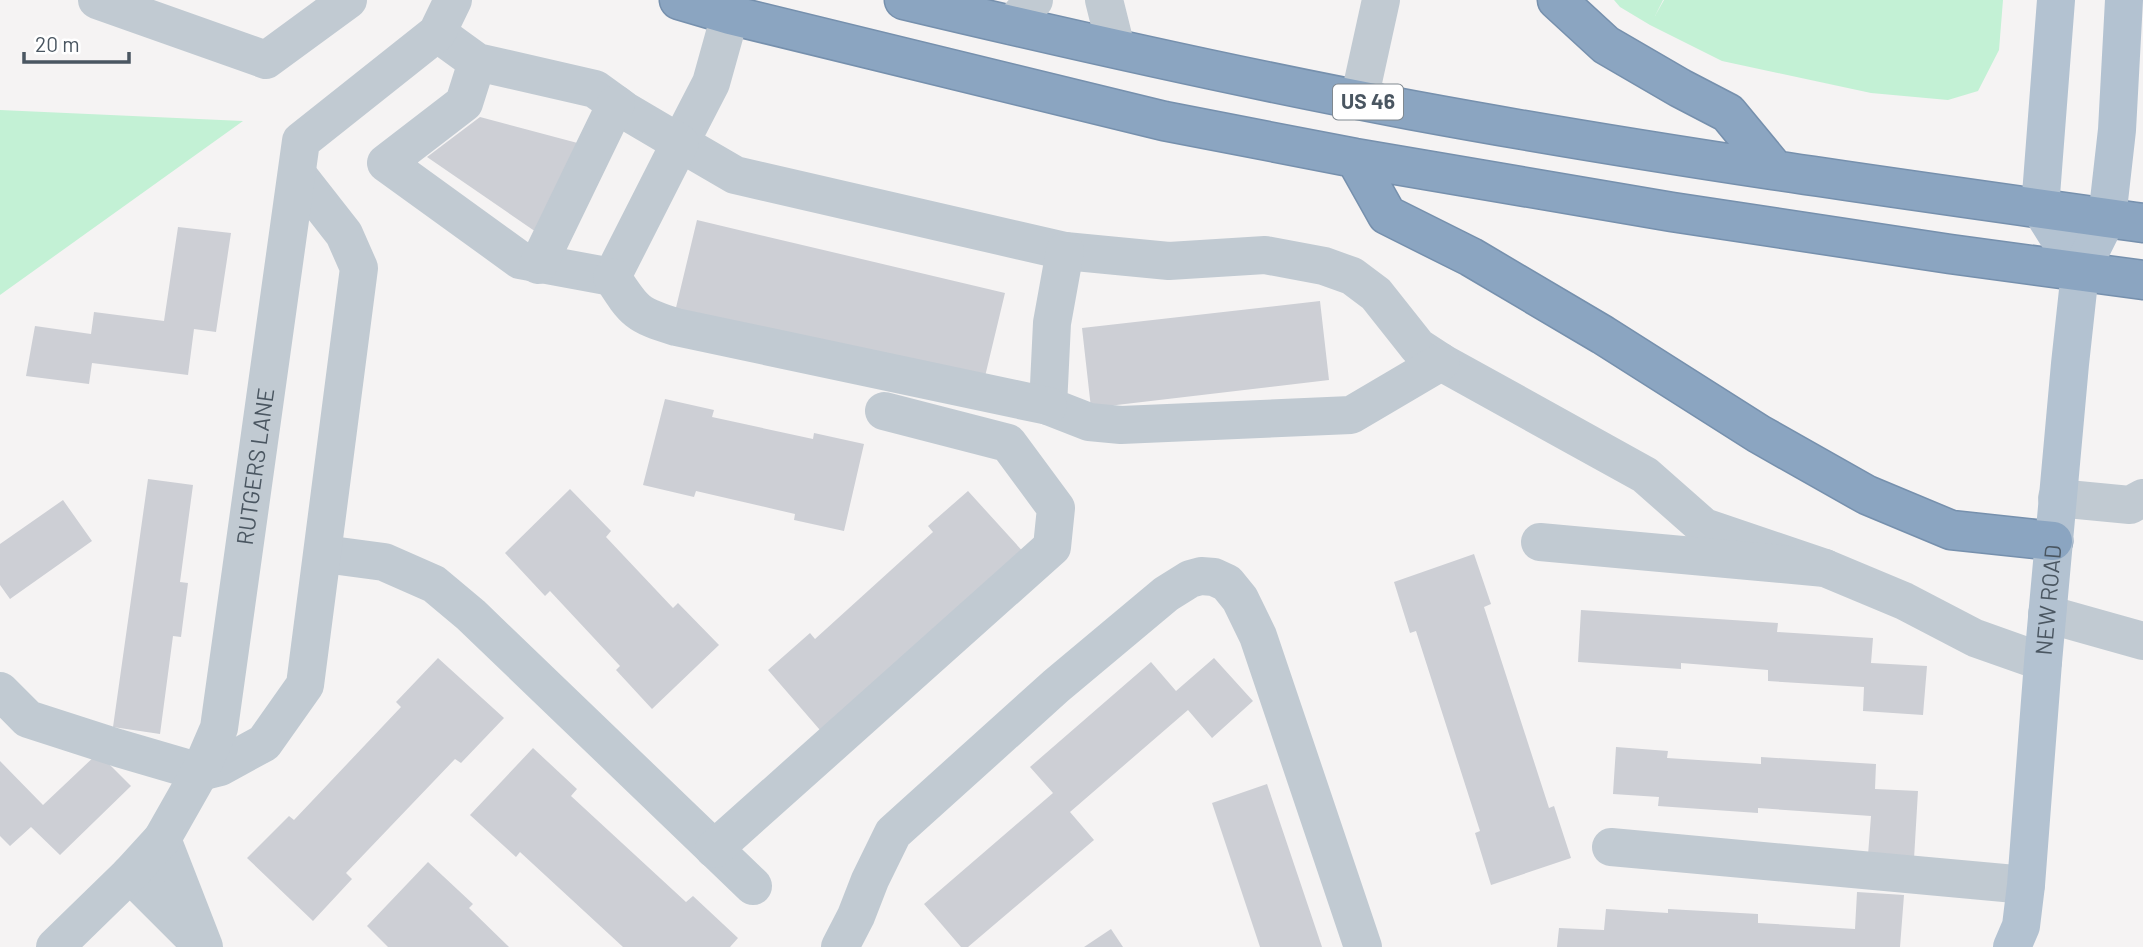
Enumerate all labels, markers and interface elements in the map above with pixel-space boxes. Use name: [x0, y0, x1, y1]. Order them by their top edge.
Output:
scale bar: [24, 21, 130, 65]
text: 20 m: [35, 31, 80, 56]
road number: US 46: [1333, 84, 1403, 119]
street label: RUTGERS LANE: [230, 386, 279, 547]
street label: NEW ROAD: [2029, 543, 2067, 656]

